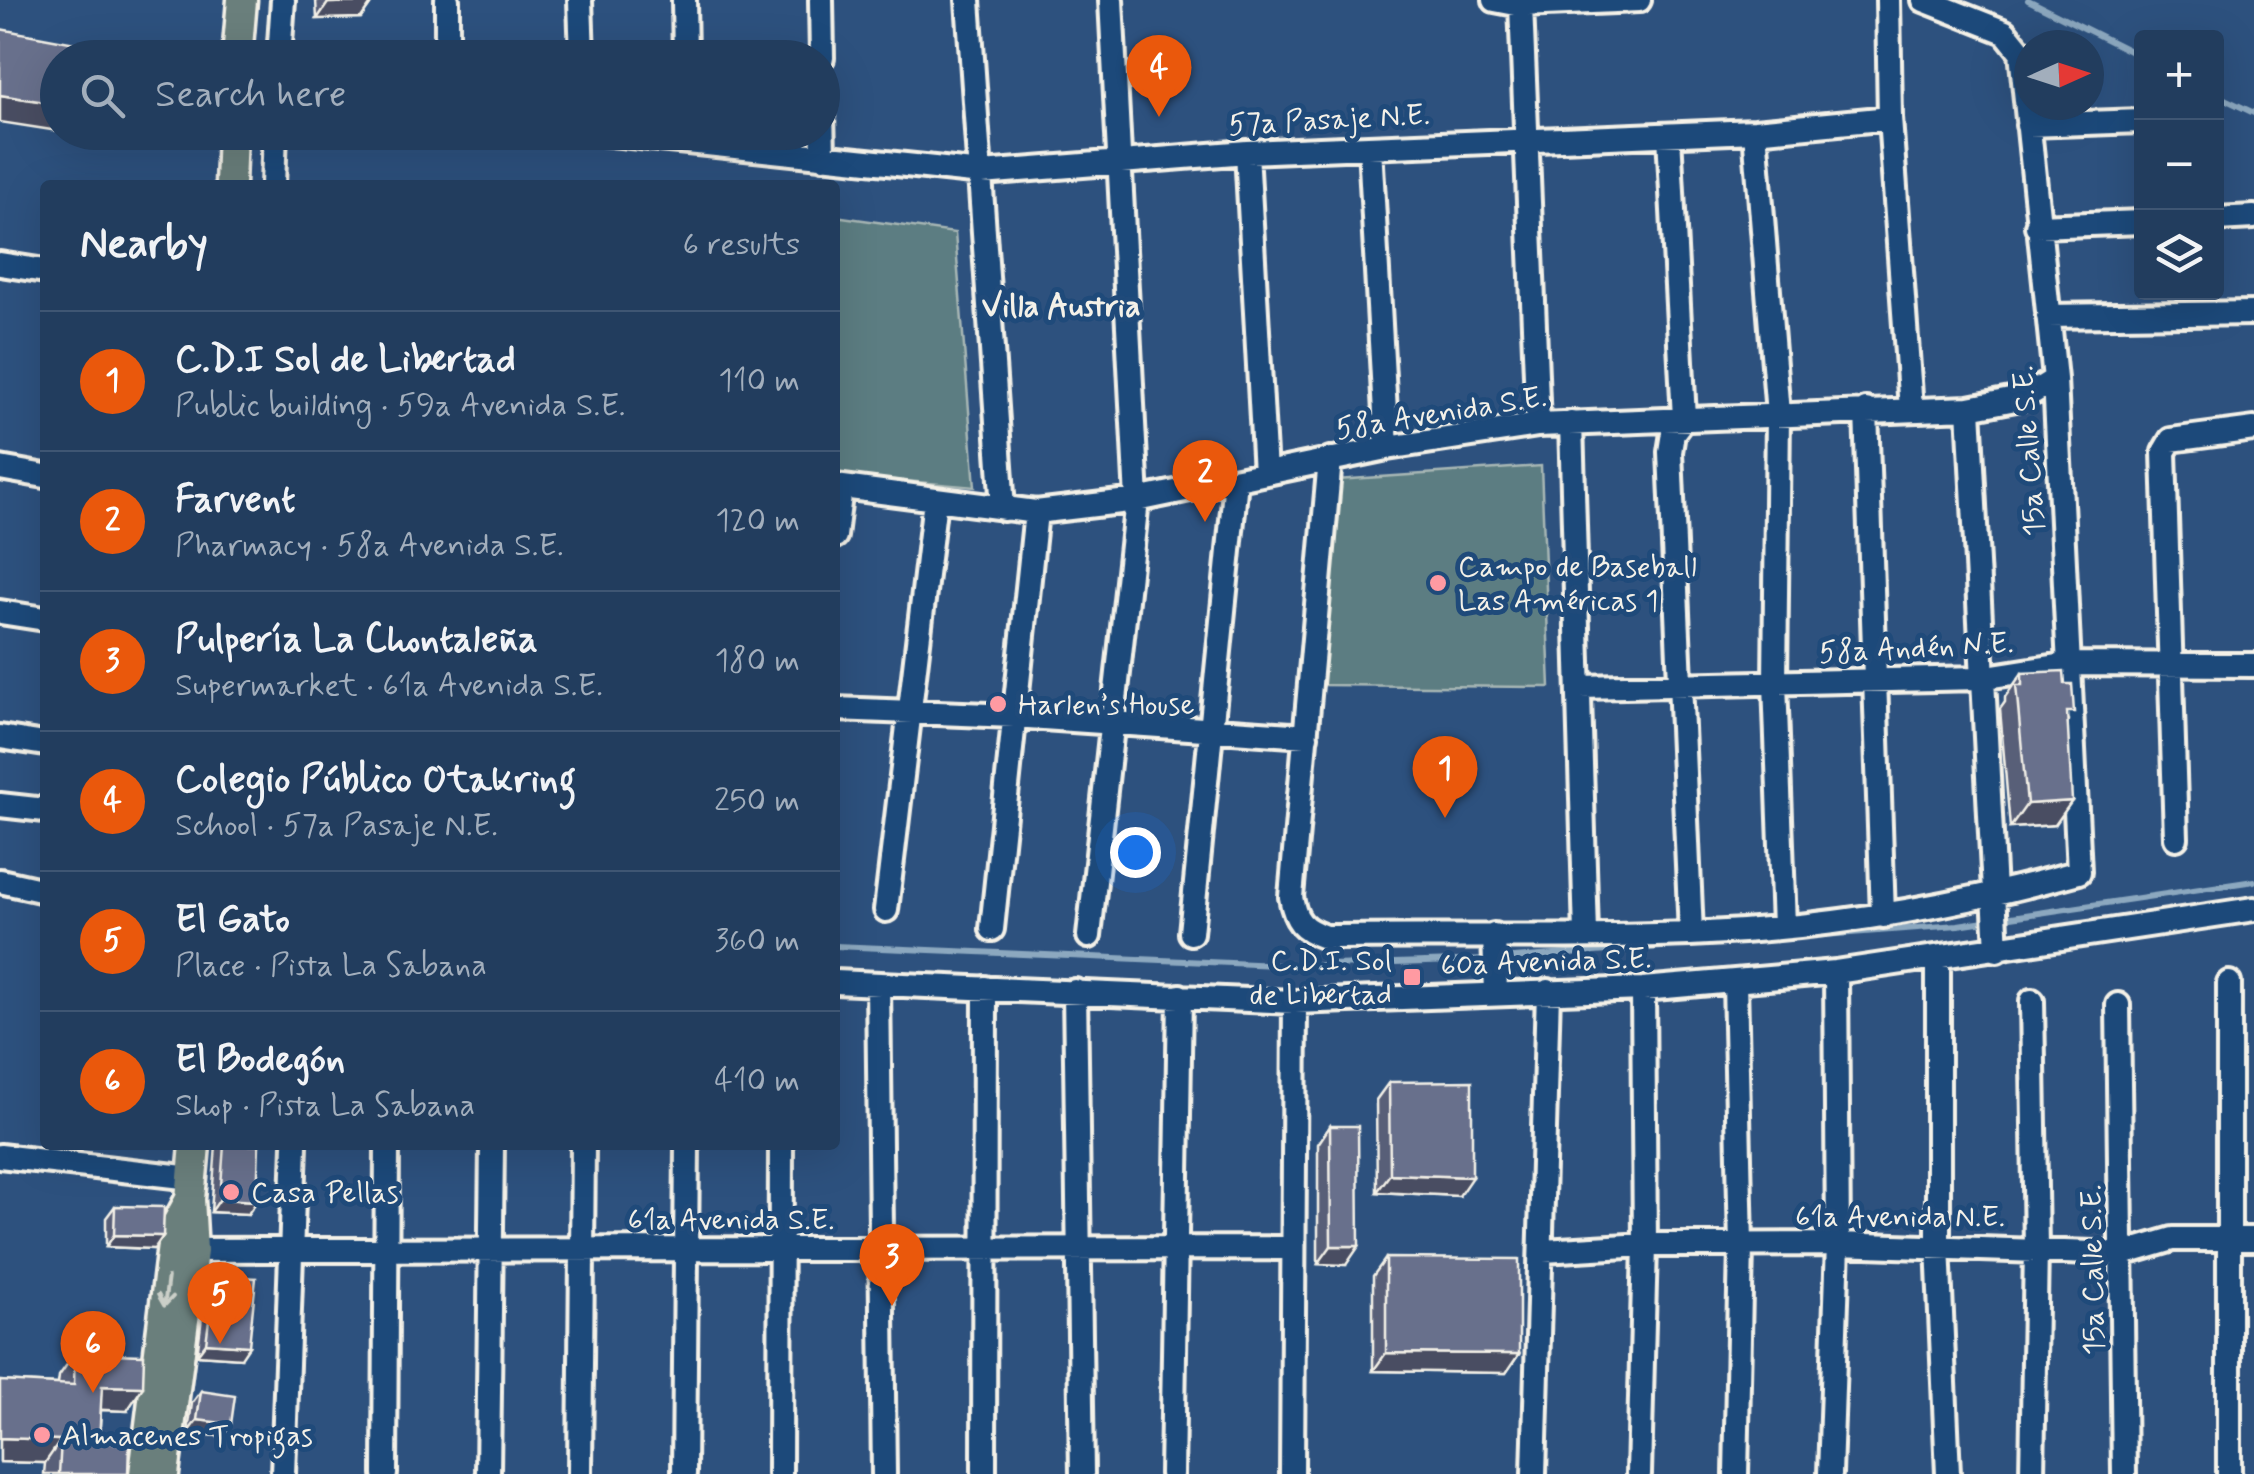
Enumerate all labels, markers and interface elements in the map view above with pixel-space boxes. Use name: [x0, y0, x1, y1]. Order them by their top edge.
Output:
north arrow: [2014, 30, 2104, 120]
map controls: [2134, 30, 2224, 300]
button: +: [2134, 30, 2224, 120]
pin: 4: [1126, 34, 1192, 117]
search box: [40, 40, 840, 150]
icon: search: [75, 68, 130, 123]
text: Search here: [155, 71, 346, 120]
street label: 57a Pasaje N.E.: [1227, 96, 1431, 145]
button: −: [2134, 120, 2224, 210]
button: layers: [2134, 210, 2224, 300]
text: Nearby: [80, 218, 208, 273]
text: 6 results: [682, 224, 800, 266]
district label: Villa Austria: [981, 286, 1141, 328]
text: C.D.I Sol de Libertad: [175, 336, 516, 385]
text: 1: [105, 360, 120, 402]
text: 110 m: [719, 360, 800, 402]
street label: 15a Calle S.E.: [2004, 364, 2055, 538]
street label: 58a Avenida S.E.: [1333, 378, 1549, 449]
text: Public building · 59a Avenida S.E.: [175, 385, 626, 427]
pin: 2: [1172, 440, 1238, 522]
text: Farvent: [175, 476, 295, 525]
text: 2: [105, 500, 120, 542]
text: 120 m: [715, 500, 800, 542]
text: Pharmacy · 58a Avenida S.E.: [175, 525, 564, 567]
place label: Campo de Baseball Las Américas 1: [1458, 548, 1697, 621]
marker: Campo de Baseball Las Américas 1: [1427, 572, 1449, 594]
text: Pulpería La Chontaleña: [175, 616, 538, 665]
street label: 58a Andén N.E.: [1818, 624, 2014, 673]
text: 3: [105, 640, 120, 682]
text: 180 m: [715, 640, 800, 682]
text: Supermarket · 61a Avenida S.E.: [175, 665, 603, 707]
place label: Harlen’s House: [1018, 686, 1195, 725]
marker: Harlen’s House: [987, 693, 1009, 715]
pin: 1: [1412, 736, 1478, 818]
text: Colegio Público Otakring: [175, 756, 576, 805]
text: 4: [103, 780, 122, 822]
text: 250 m: [714, 780, 800, 822]
text: School · 57a Pasaje N.E.: [175, 805, 498, 847]
your location: [1110, 827, 1161, 878]
text: El Gato: [175, 896, 290, 945]
text: 5: [103, 920, 122, 962]
text: 360 m: [714, 920, 800, 962]
street label: 60a Avenida S.E.: [1440, 939, 1652, 986]
place label: C.D.I. Sol de Libertad: [1250, 942, 1392, 1015]
text: Place · Pista La Sabana: [175, 945, 487, 987]
marker: C.D.I. Sol de Libertad: [1401, 966, 1423, 988]
text: El Bodegón: [175, 1036, 345, 1085]
text: 6: [104, 1060, 121, 1102]
text: 410 m: [714, 1060, 800, 1102]
text: Shop · Pista La Sabana: [175, 1085, 475, 1127]
place label: Casa Pellas: [251, 1174, 398, 1213]
marker: Casa Pellas: [220, 1181, 242, 1203]
street label: 15a Calle S.E.: [2073, 1184, 2114, 1356]
street label: 61a Avenida N.E.: [1795, 1198, 2005, 1237]
street label: 61a Avenida S.E.: [628, 1201, 834, 1240]
pin: 3: [860, 1224, 924, 1306]
pin: 5: [188, 1262, 252, 1344]
one-way arrow: [156, 1276, 175, 1308]
pin: 6: [61, 1310, 126, 1393]
place label: Almacenes Tropigas: [62, 1417, 313, 1459]
marker: Almacenes Tropigas: [31, 1424, 53, 1446]

